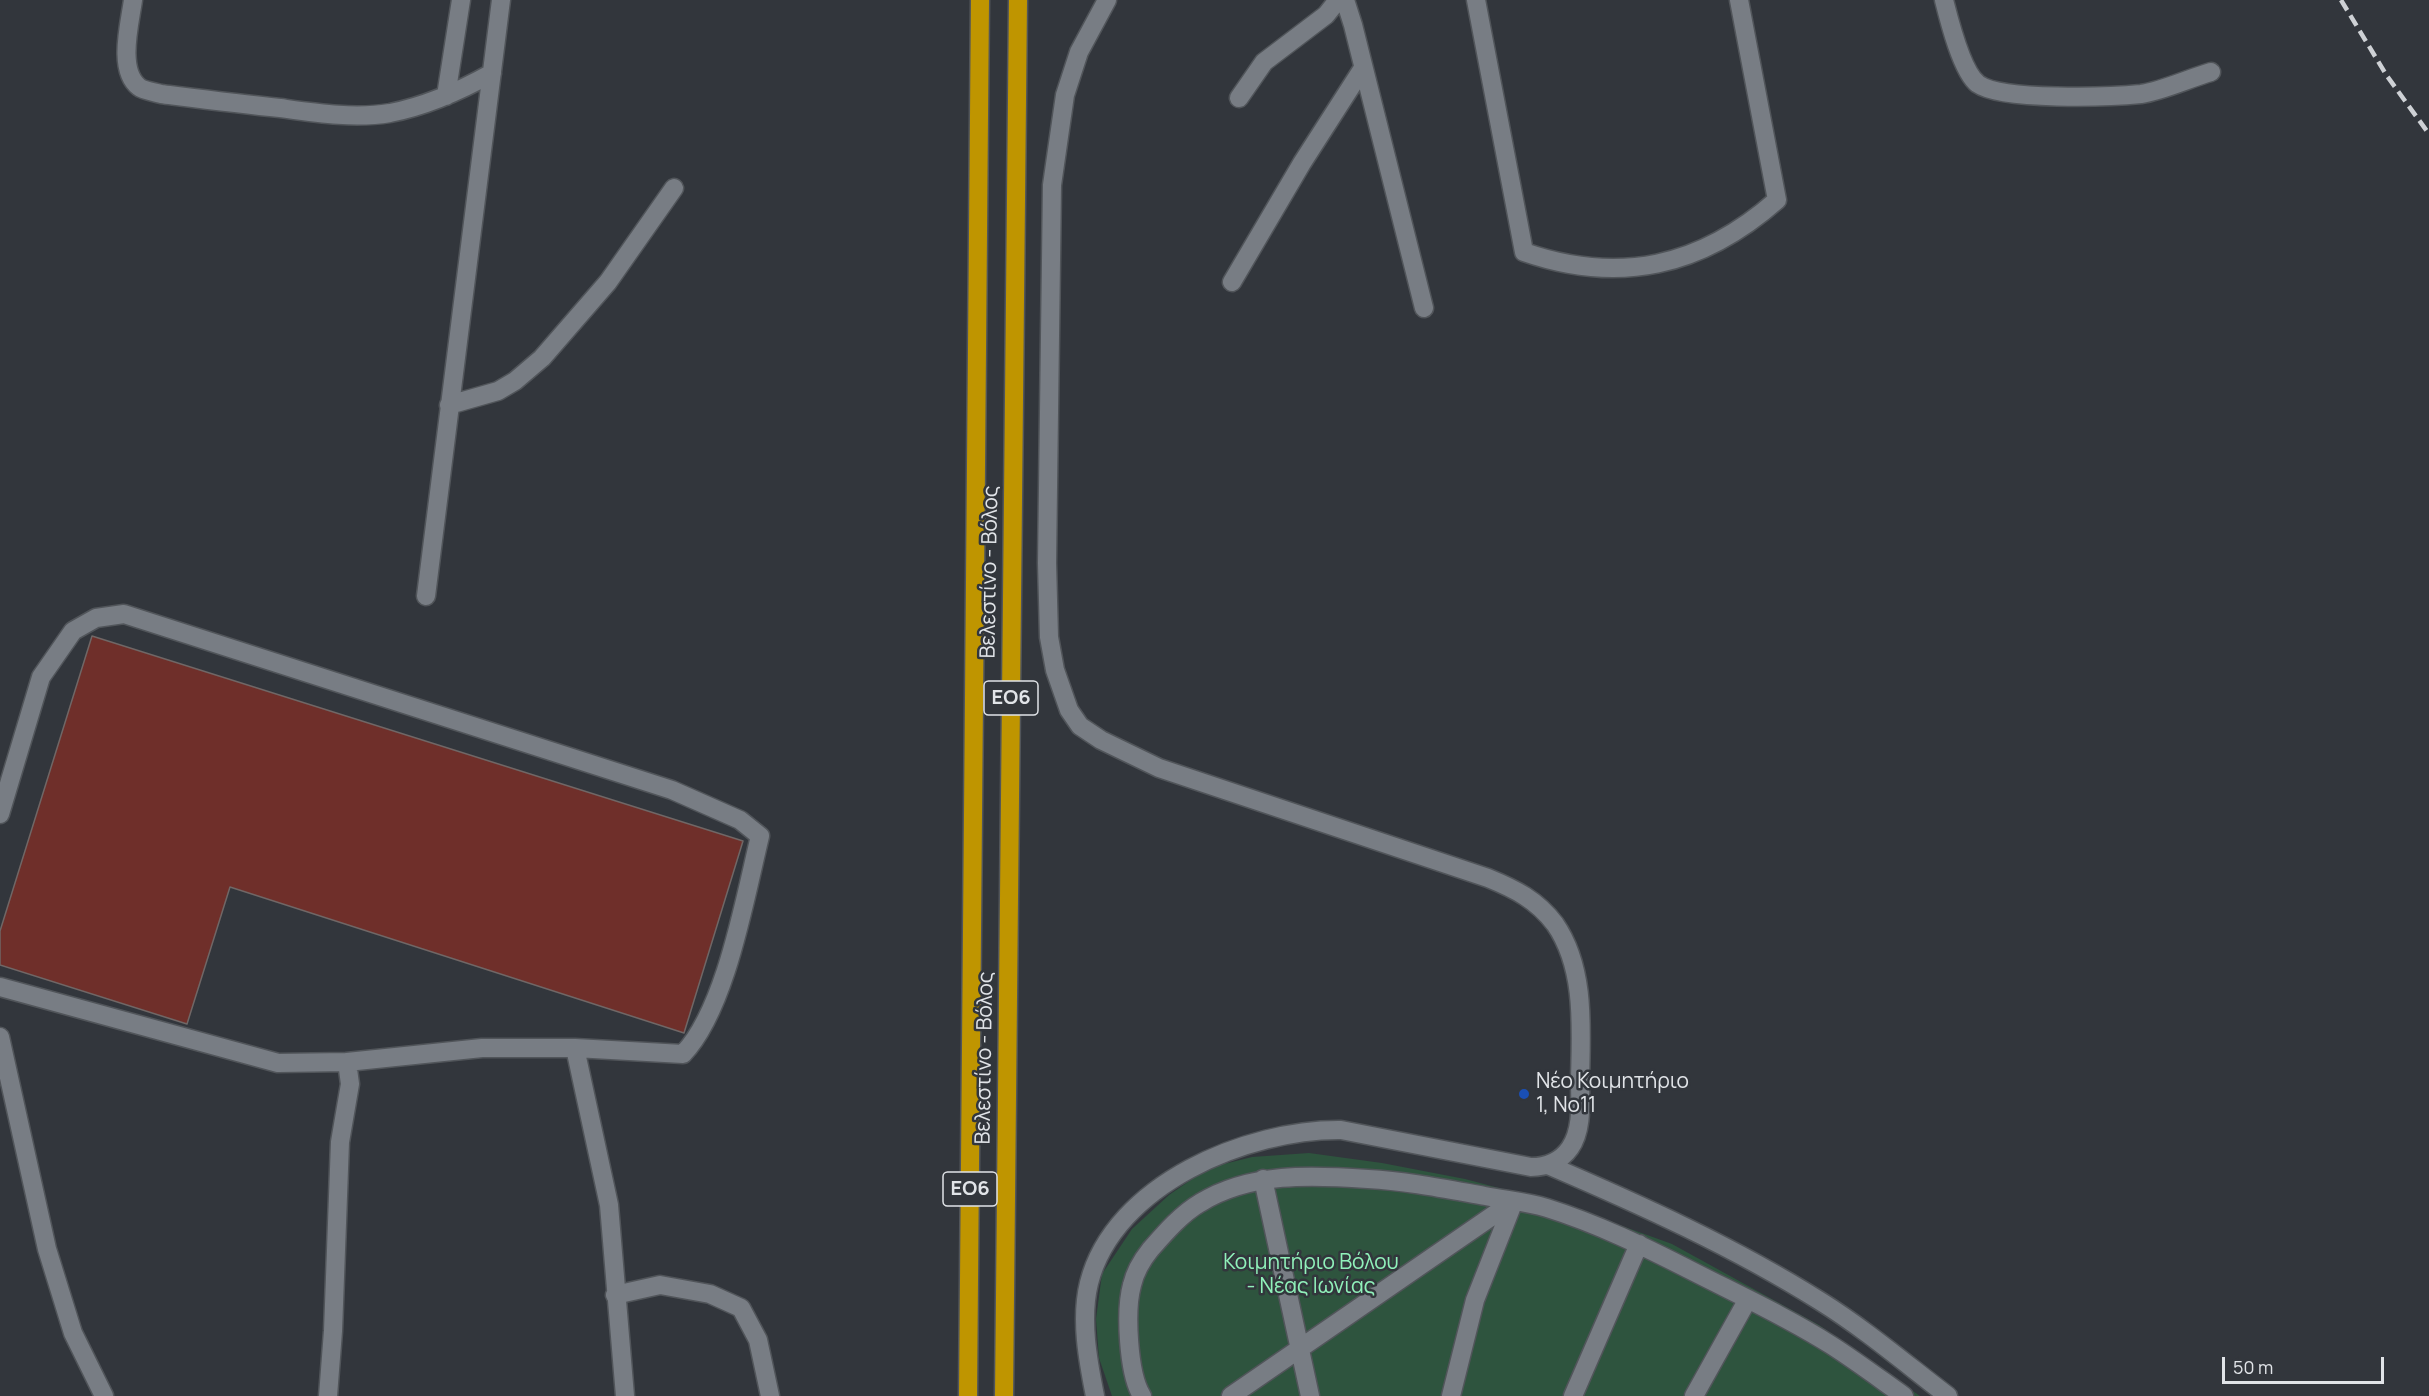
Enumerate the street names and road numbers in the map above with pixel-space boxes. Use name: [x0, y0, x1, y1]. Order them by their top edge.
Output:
street label: Βελεστίνο - Βόλος: [976, 485, 1004, 659]
road number: ΕΟ6: [984, 681, 1038, 715]
street label: Βελεστίνο - Βόλος: [971, 971, 999, 1145]
road number: ΕΟ6: [943, 1172, 997, 1206]

